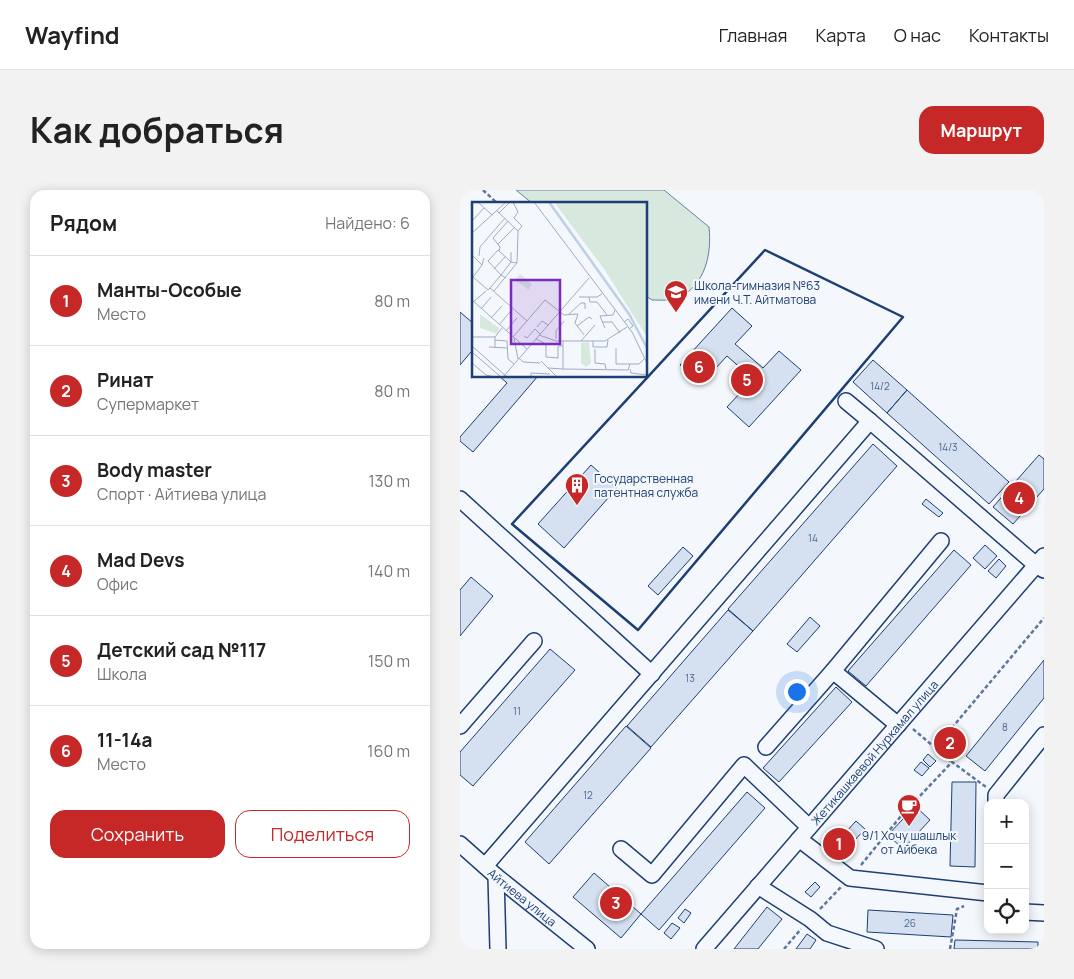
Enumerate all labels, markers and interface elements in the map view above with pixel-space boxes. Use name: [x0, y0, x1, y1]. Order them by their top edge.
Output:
text: Wayfind: [25, 18, 120, 51]
text: Главная: [719, 23, 788, 47]
text: Карта: [816, 23, 866, 47]
text: О нас: [894, 23, 941, 47]
text: Контакты: [969, 23, 1049, 47]
text: Как добраться: [30, 106, 284, 154]
button: Маршрут: [919, 106, 1044, 154]
inset map: [472, 202, 648, 378]
text: Рядом: [50, 209, 117, 237]
text: Найдено: 6: [325, 212, 410, 234]
text: Манты-Особые: [97, 277, 242, 303]
place label: Школа-гимназия №63 имени Ч.Т. Айтматова: [694, 277, 820, 308]
school or university icon: Школа-гимназия №63 имени Ч.Т. Айтматова: [663, 279, 689, 313]
text: 1: [62, 290, 70, 312]
text: 80 m: [374, 290, 410, 312]
text: Место: [97, 303, 146, 325]
pin: 6: [683, 348, 715, 386]
pin: 5: [731, 361, 763, 399]
text: Ринат: [97, 367, 154, 393]
house number: 14/2: [870, 379, 890, 393]
text: 2: [61, 380, 71, 402]
text: 80 m: [374, 380, 410, 402]
text: Супермаркет: [97, 393, 199, 415]
house number: 14/3: [938, 440, 958, 454]
text: Body master: [97, 457, 212, 483]
text: 3: [61, 470, 71, 492]
text: 130 m: [368, 470, 410, 492]
place label: Государственная патентная служба: [594, 470, 698, 501]
building icon: Государственная патентная служба: [564, 472, 590, 506]
pin: 4: [1003, 479, 1035, 517]
text: Спорт · Айтиева улица: [97, 483, 266, 505]
house number: 14: [808, 531, 818, 545]
text: Mad Devs: [97, 547, 185, 573]
text: 4: [61, 560, 71, 582]
text: 140 m: [368, 560, 410, 582]
text: Офис: [97, 573, 138, 595]
text: Детский сад №117: [97, 637, 266, 663]
text: 5: [61, 650, 71, 672]
text: 150 m: [368, 650, 410, 672]
text: Школа: [97, 663, 147, 685]
house number: 13: [685, 671, 695, 685]
street label: Жетикашкаевой Нуркамал улица: [807, 676, 942, 829]
your location: [784, 679, 810, 705]
house number: 11: [513, 704, 521, 718]
house number: 8: [1002, 720, 1008, 734]
pin: 2: [934, 724, 966, 762]
text: 11-14а: [97, 727, 152, 753]
text: 6: [61, 740, 71, 762]
text: 160 m: [367, 740, 410, 762]
text: Место: [97, 753, 146, 775]
house number: 12: [583, 788, 593, 802]
cafe icon: 9/1 Хочу шашлык от Айбека: [896, 793, 922, 827]
map controls: [984, 799, 1029, 934]
button: +: [984, 799, 1029, 844]
button: Сохранить: [50, 810, 225, 858]
button: Поделиться: [235, 810, 410, 858]
pin: 1: [823, 825, 855, 863]
place label: 9/1 Хочу шашлык от Айбека: [862, 827, 957, 858]
button: −: [984, 844, 1029, 889]
street label: Айтиева улица: [484, 864, 560, 930]
pin: 3: [600, 884, 632, 922]
button: locate: [984, 889, 1029, 934]
house number: 26: [904, 916, 916, 930]

